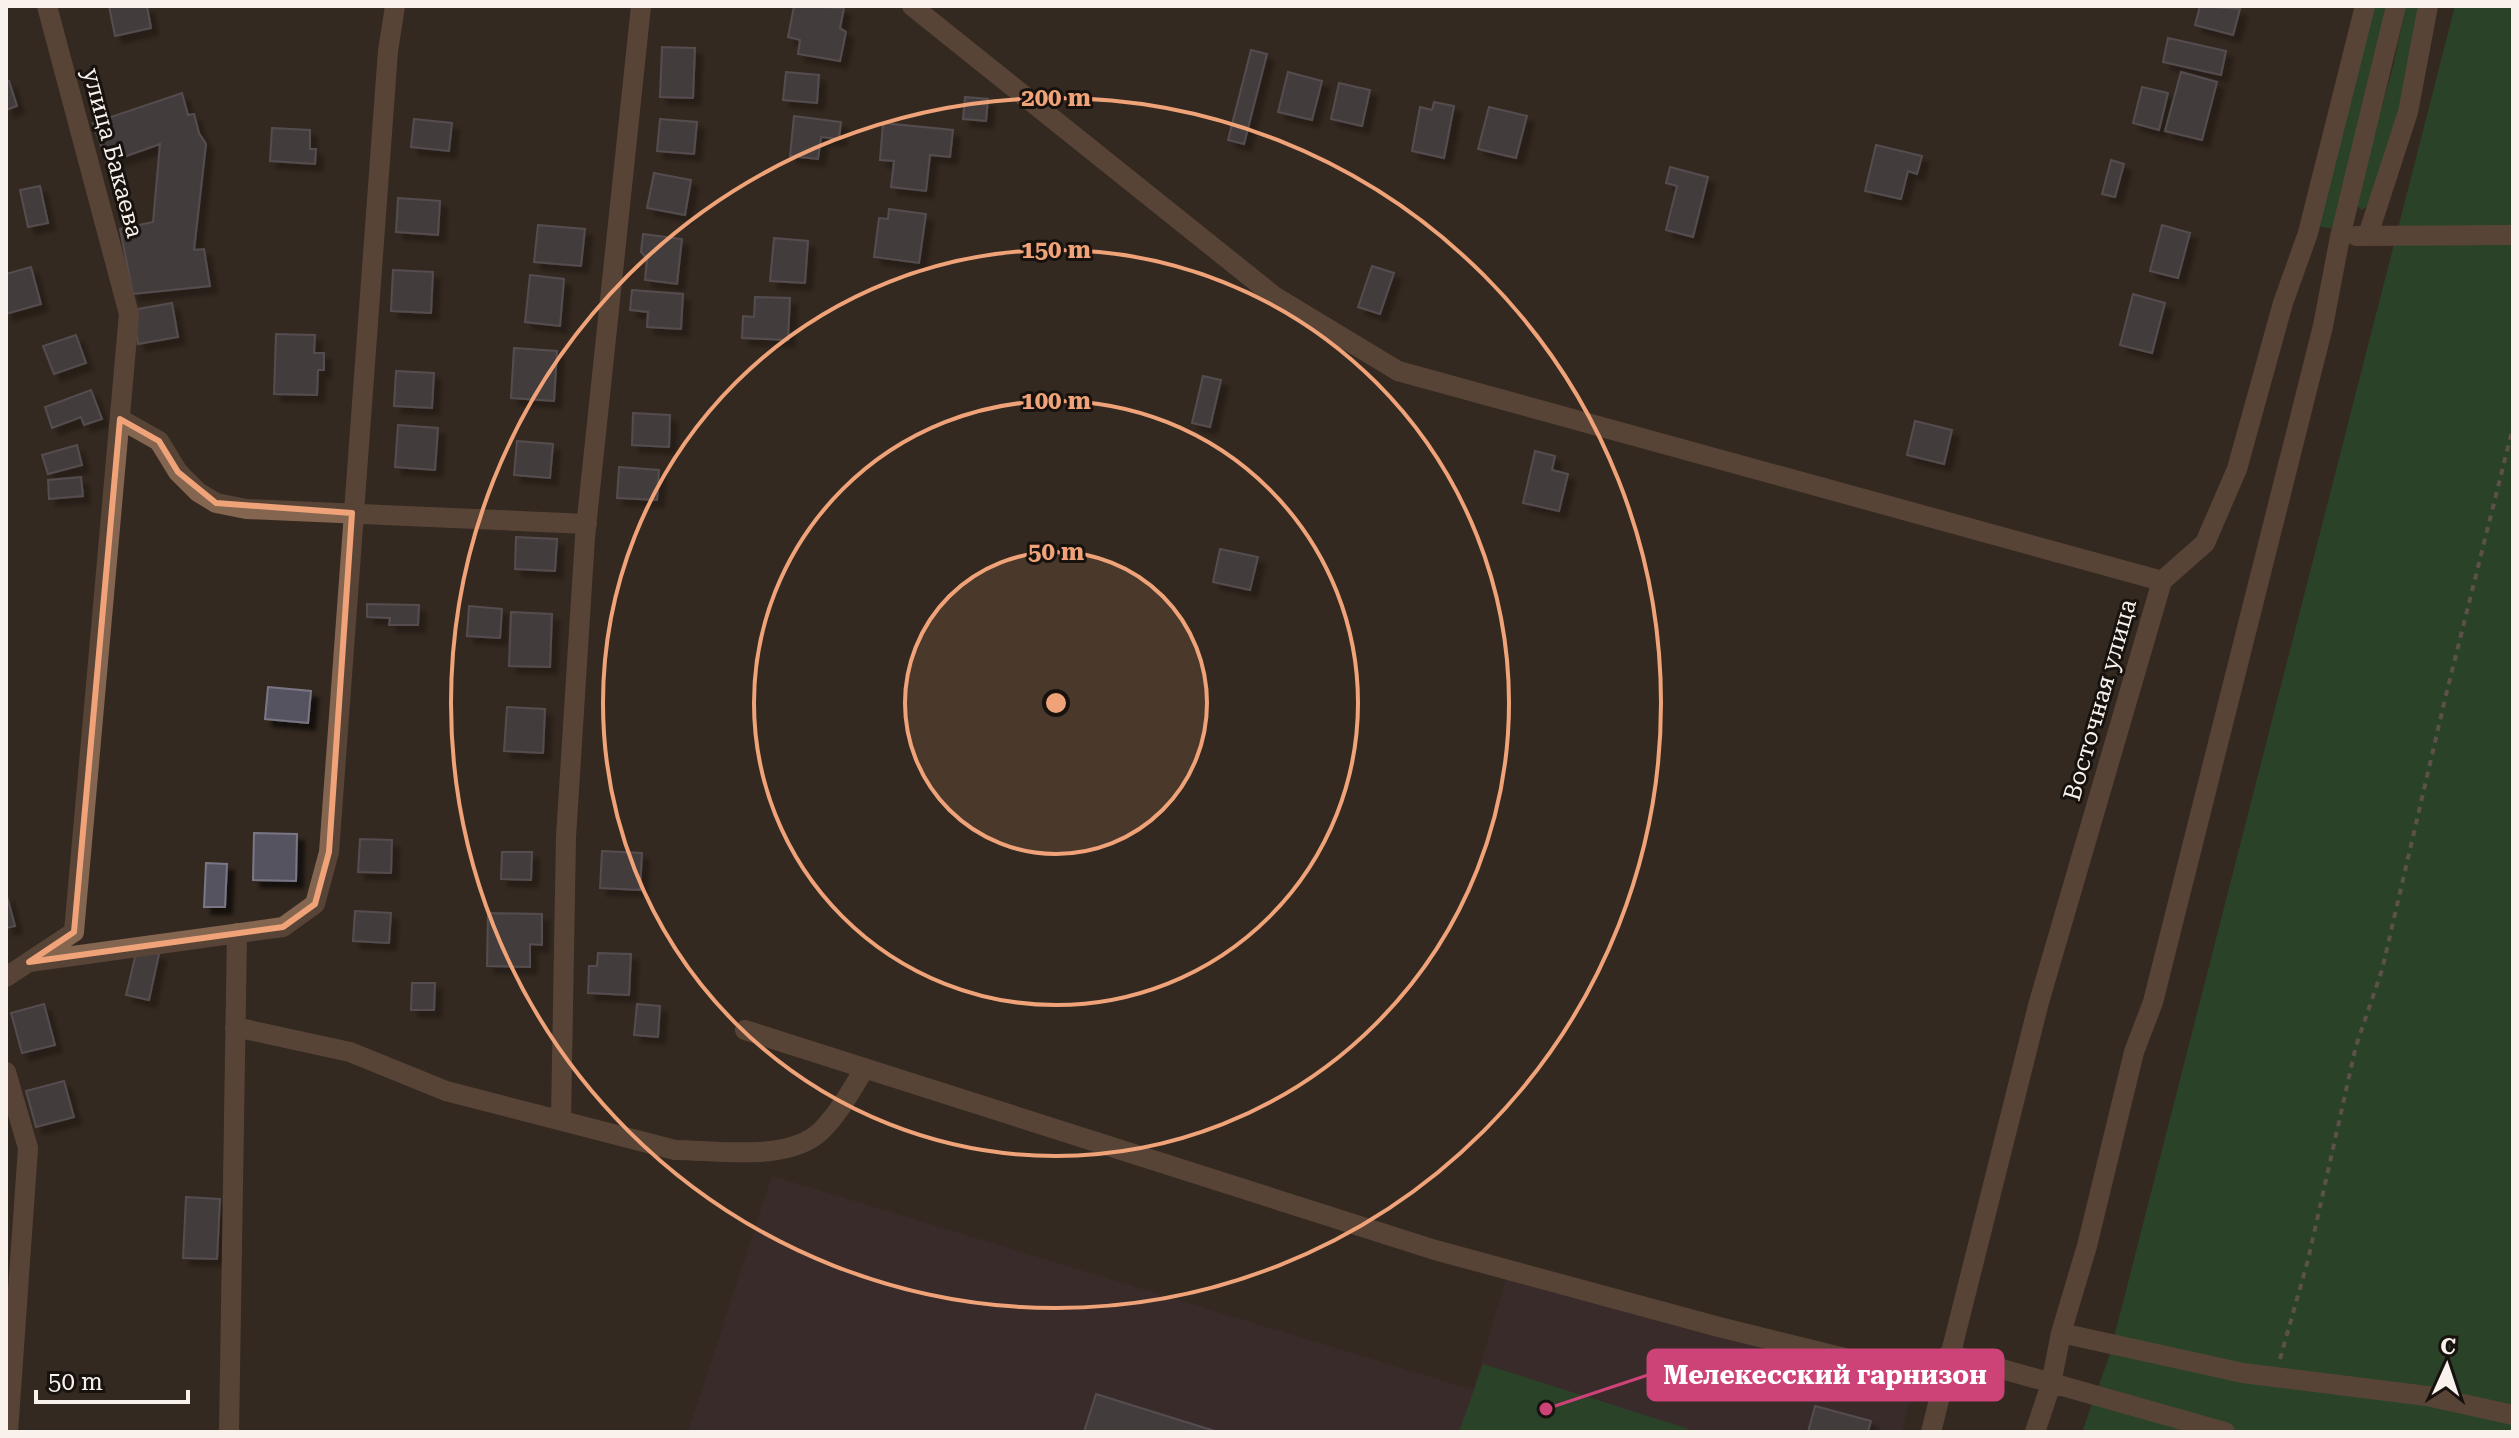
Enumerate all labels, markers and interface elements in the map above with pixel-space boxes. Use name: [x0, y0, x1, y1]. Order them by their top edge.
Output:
street label: улица Бакаева: [77, 65, 149, 241]
text: 200 m: [1021, 84, 1091, 112]
text: 150 m: [1021, 236, 1091, 264]
text: 100 m: [1021, 387, 1091, 415]
text: 50 m: [1028, 538, 1084, 566]
street label: Восточная улица: [2058, 596, 2142, 804]
centre of rings: [1042, 689, 1070, 717]
north arrow: [2407, 1326, 2487, 1406]
text: С: [2440, 1334, 2456, 1359]
callout: Мелекесский гарнизон: [1648, 1350, 2003, 1400]
scale bar: [36, 1354, 188, 1404]
text: Мелекесский гарнизон: [1663, 1360, 1987, 1390]
text: 50 m: [48, 1368, 103, 1396]

